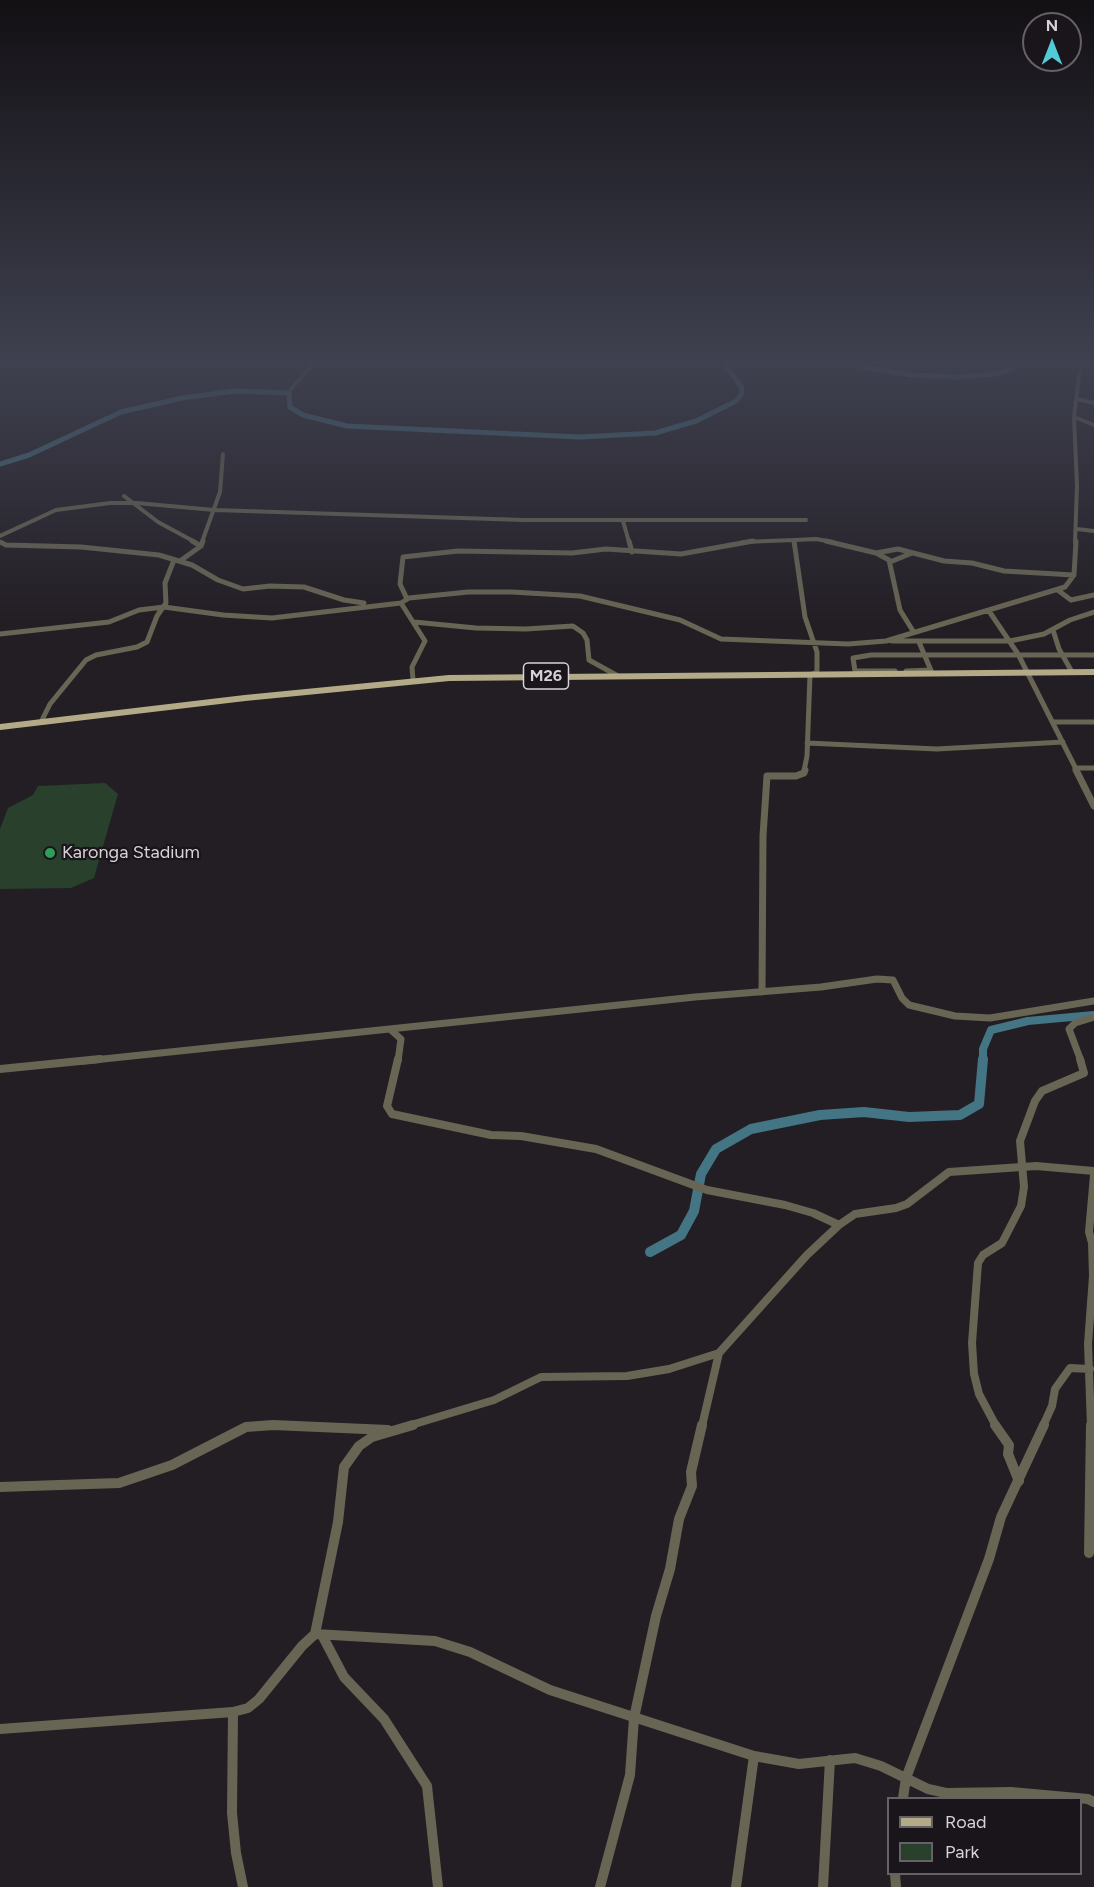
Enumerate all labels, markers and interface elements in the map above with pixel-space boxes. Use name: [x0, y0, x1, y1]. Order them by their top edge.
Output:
north arrow: [1022, 12, 1082, 72]
text: N: [1046, 16, 1058, 35]
road number: M26: [524, 663, 568, 689]
place label: Karonga Stadium: [62, 842, 200, 864]
marker: Karonga Stadium: [43, 846, 57, 860]
legend: [887, 1797, 1082, 1875]
text: Road: [945, 1811, 986, 1833]
text: Park: [945, 1841, 979, 1863]

